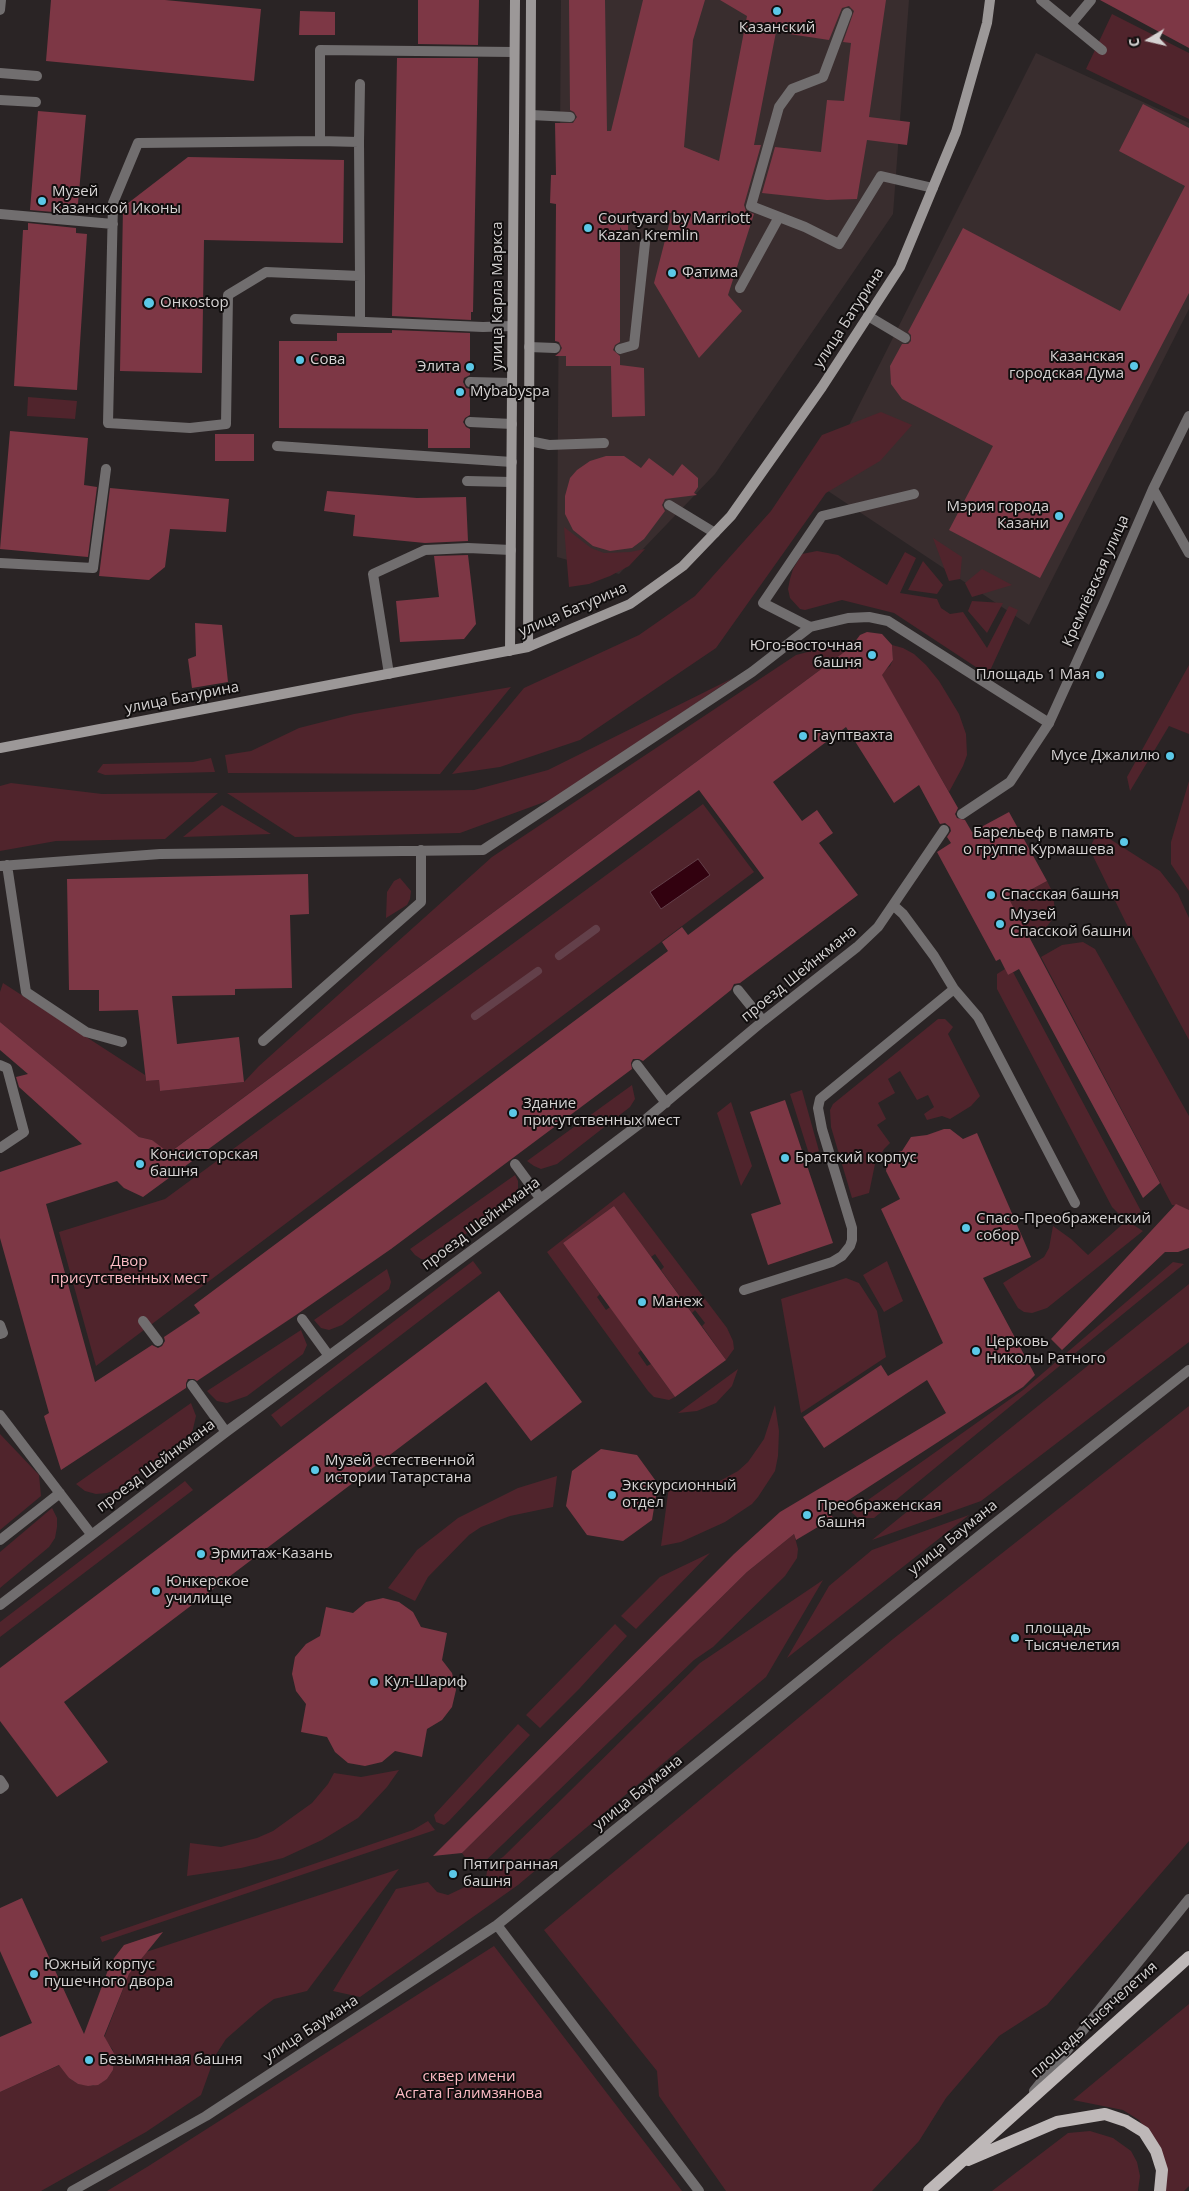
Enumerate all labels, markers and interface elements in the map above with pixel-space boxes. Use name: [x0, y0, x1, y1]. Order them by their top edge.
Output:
marker: Казанский: [771, 5, 783, 17]
north arrow: [1124, 15, 1174, 65]
place label: Казанский: [739, 19, 815, 37]
text: С: [1124, 37, 1144, 48]
place label: Музей Казанской Иконы: [52, 183, 181, 218]
marker: Музей Казанской Иконы: [36, 195, 48, 207]
place label: Courtyard by Marriott Kazan Kremlin: [598, 210, 750, 245]
street label: улица Карла Маркса: [489, 221, 507, 371]
marker: Courtyard by Marriott Kazan Kremlin: [582, 222, 594, 234]
place label: Фатима: [682, 264, 738, 282]
street label: улица Батурина: [810, 265, 888, 371]
marker: Фатима: [666, 267, 678, 279]
place label: Онкоstop: [160, 294, 229, 312]
marker: Онкоstop: [142, 296, 156, 310]
place label: Казанская городская Дума: [1009, 348, 1124, 383]
place label: Сова: [310, 351, 345, 369]
marker: Сова: [294, 354, 306, 366]
place label: Элита: [417, 358, 460, 376]
marker: Казанская городская Дума: [1128, 360, 1140, 372]
marker: Элита: [464, 361, 476, 373]
place label: Mybabyspa: [470, 383, 550, 401]
marker: Mybabyspa: [454, 386, 466, 398]
place label: Мэрия города Казани: [947, 498, 1049, 533]
marker: Мэрия города Казани: [1053, 510, 1065, 522]
street label: Кремлёвская улица: [1059, 512, 1133, 650]
street label: улица Батурина: [516, 579, 630, 641]
place label: Юго-восточная башня: [750, 637, 862, 672]
marker: Юго-восточная башня: [866, 649, 878, 661]
place label: Площадь 1 Мая: [976, 666, 1090, 684]
marker: Площадь 1 Мая: [1094, 669, 1106, 681]
street label: улица Батурина: [123, 678, 241, 718]
place label: Гауптвахта: [813, 727, 893, 745]
marker: Гауптвахта: [797, 730, 809, 742]
place label: Мусе Джалилю: [1051, 747, 1160, 765]
marker: Мусе Джалилю: [1164, 750, 1176, 762]
place label: Барельеф в память о группе Курмашева: [963, 824, 1114, 859]
marker: Барельеф в память о группе Курмашева: [1118, 836, 1130, 848]
place label: Спасская башня: [1001, 886, 1119, 904]
marker: Спасская башня: [985, 889, 997, 901]
place label: Музей Спасской башни: [1010, 906, 1131, 941]
marker: Музей Спасской башни: [994, 918, 1006, 930]
street label: проезд Шейнкмана: [738, 922, 860, 1026]
place label: Здание присутственных мест: [523, 1095, 680, 1130]
marker: Здание присутственных мест: [507, 1107, 519, 1119]
place label: Консисторская башня: [150, 1146, 258, 1181]
place label: Братский корпус: [795, 1149, 917, 1167]
marker: Братский корпус: [779, 1152, 791, 1164]
marker: Консисторская башня: [134, 1158, 146, 1170]
street label: проезд Шейнкмана: [418, 1174, 544, 1274]
place label: Спасо-Преображенский собор: [976, 1210, 1151, 1245]
marker: Спасо-Преображенский собор: [960, 1222, 972, 1234]
park label: Двор присутственных мест: [51, 1253, 207, 1288]
place label: Манеж: [652, 1293, 703, 1311]
marker: Манеж: [636, 1296, 648, 1308]
place label: Церковь Николы Ратного: [986, 1333, 1106, 1368]
marker: Церковь Николы Ратного: [970, 1345, 982, 1357]
street label: проезд Шейнкмана: [93, 1416, 219, 1516]
place label: Музей естественной истории Татарстана: [325, 1452, 475, 1487]
marker: Музей естественной истории Татарстана: [309, 1464, 321, 1476]
place label: Экскурсионный отдел: [622, 1477, 737, 1512]
marker: Экскурсионный отдел: [606, 1489, 618, 1501]
place label: Преображенская башня: [817, 1497, 941, 1532]
street label: улица Баумана: [905, 1497, 1001, 1579]
marker: Преображенская башня: [801, 1509, 813, 1521]
place label: Эрмитаж-Казань: [211, 1545, 333, 1563]
marker: Эрмитаж-Казань: [195, 1548, 207, 1560]
place label: Юнкерское училище: [166, 1573, 249, 1608]
marker: Юнкерское училище: [150, 1585, 162, 1597]
place label: площадь Тысячелетия: [1025, 1620, 1120, 1655]
marker: площадь Тысячелетия: [1009, 1632, 1021, 1644]
place label: Кул-Шариф: [384, 1673, 467, 1691]
marker: Кул-Шариф: [368, 1676, 380, 1688]
street label: улица Баумана: [590, 1752, 686, 1834]
place label: Пятигранная башня: [463, 1856, 558, 1891]
marker: Пятигранная башня: [447, 1868, 459, 1880]
place label: Южный корпус пушечного двора: [44, 1956, 173, 1991]
street label: площадь Тысячелетия: [1027, 1958, 1161, 2082]
marker: Южный корпус пушечного двора: [28, 1968, 40, 1980]
street label: улица Баумана: [260, 1992, 362, 2066]
place label: Безымянная башня: [99, 2051, 243, 2069]
marker: Безымянная башня: [83, 2054, 95, 2066]
park label: сквер имени Асгата Галимзянова: [395, 2068, 543, 2103]

